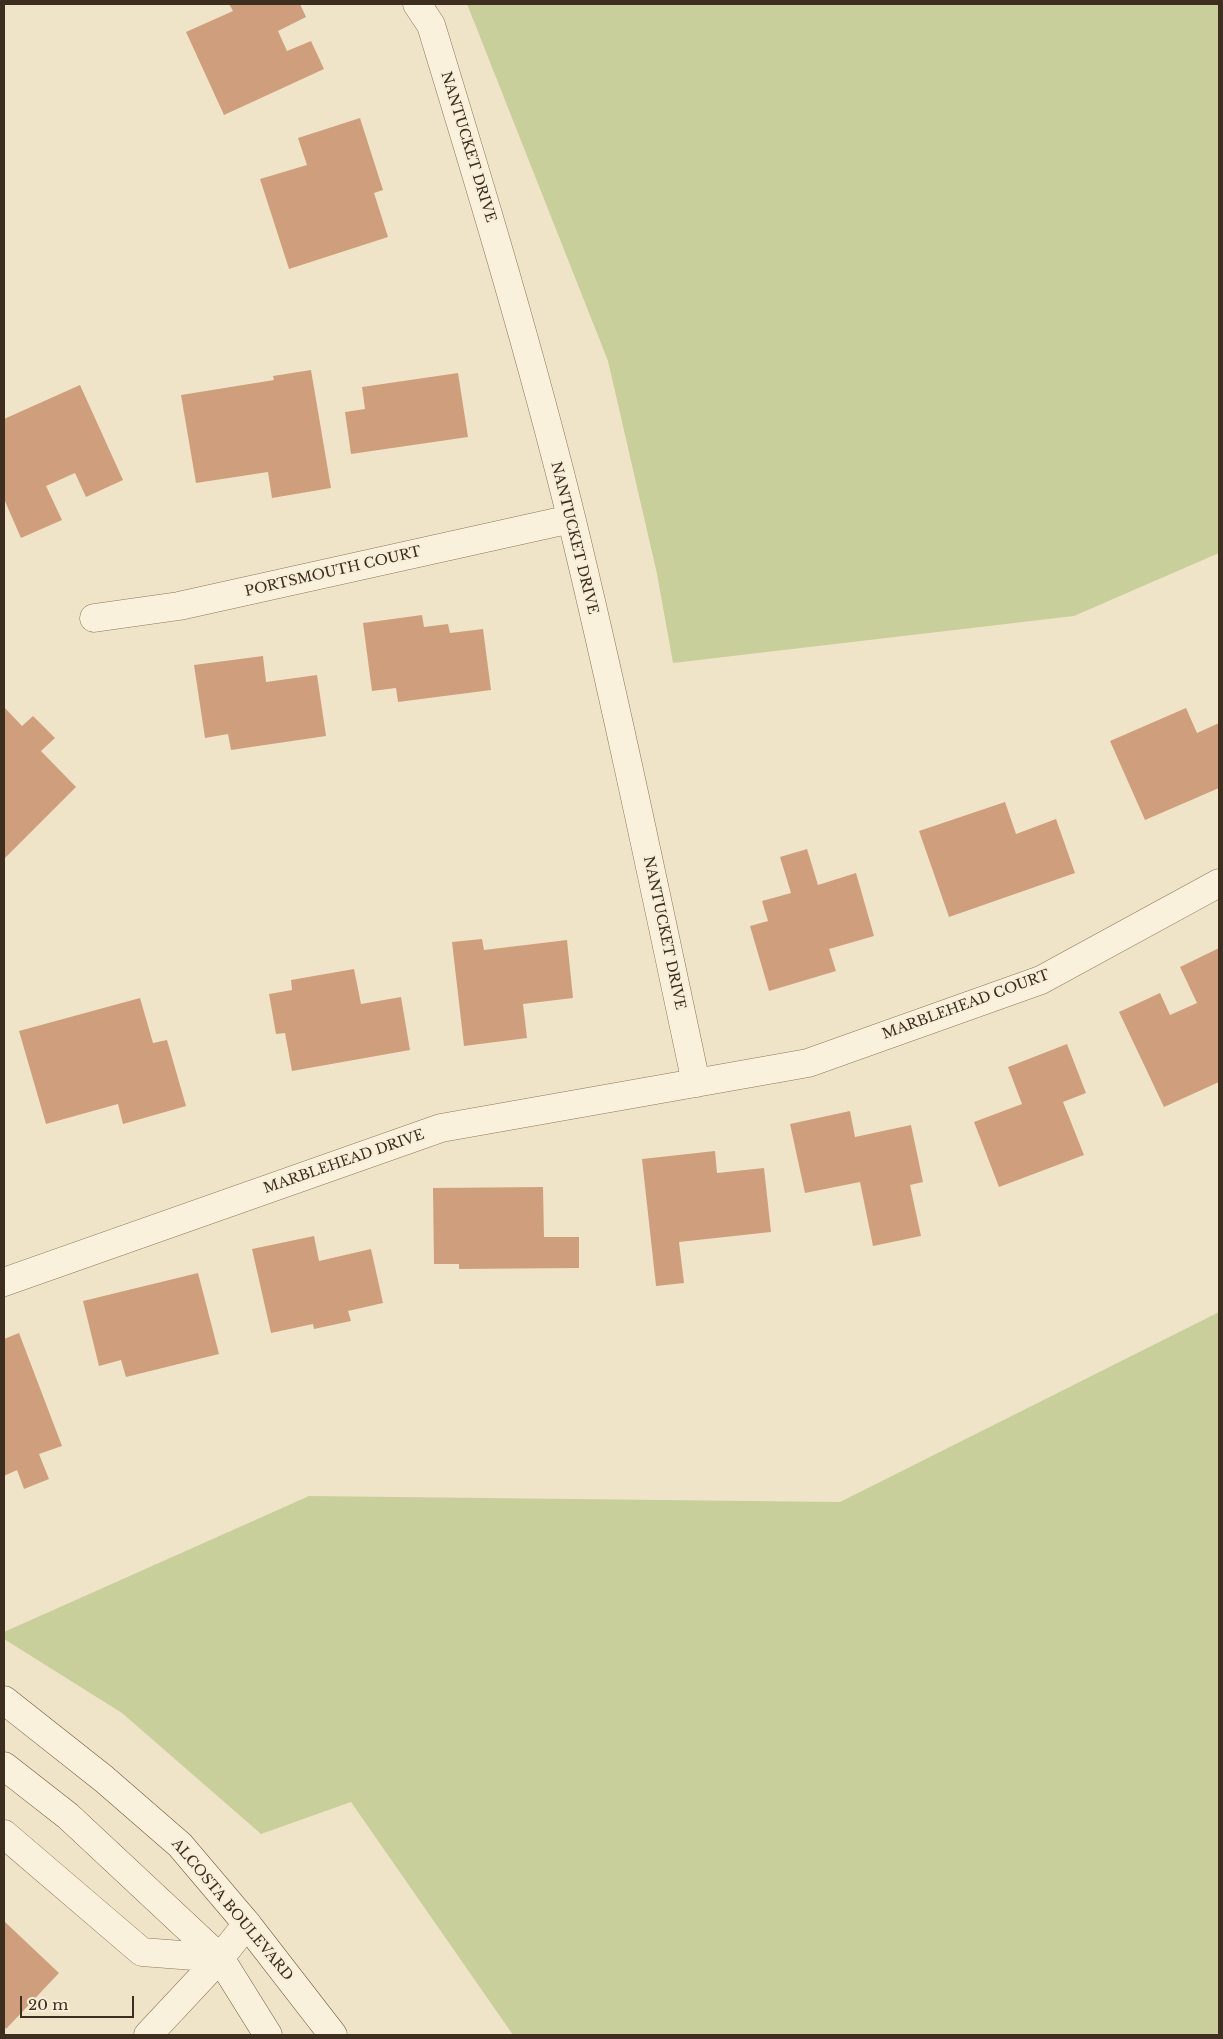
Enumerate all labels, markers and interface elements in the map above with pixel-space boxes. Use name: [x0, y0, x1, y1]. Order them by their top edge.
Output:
street label: NANTUCKET DRIVE: [437, 70, 499, 224]
street label: NANTUCKET DRIVE: [547, 460, 601, 616]
street label: PORTSMOUTH COURT: [243, 544, 423, 600]
street label: NANTUCKET DRIVE: [639, 855, 689, 1011]
street label: MARBLEHEAD COURT: [880, 967, 1052, 1043]
street label: MARBLEHEAD DRIVE: [262, 1127, 426, 1197]
street label: ALCOSTA BOULEVARD: [168, 1836, 296, 1984]
scale bar: [22, 1986, 136, 2018]
text: 20 m: [28, 1995, 68, 2014]

